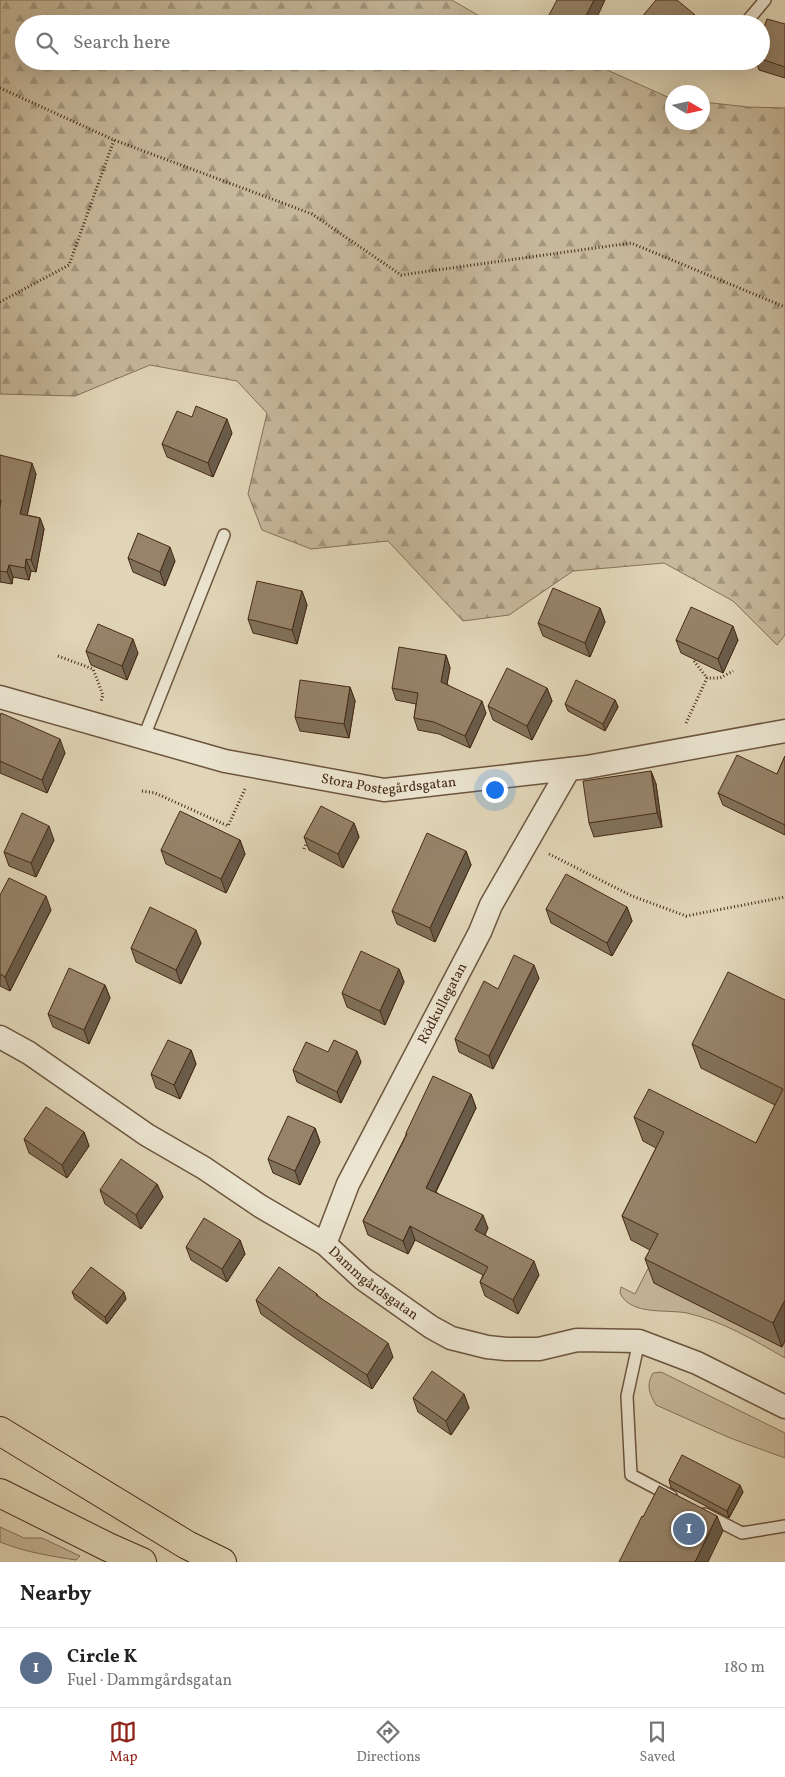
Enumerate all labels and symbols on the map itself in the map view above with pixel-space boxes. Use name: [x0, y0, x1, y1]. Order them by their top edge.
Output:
north arrow: [665, 85, 710, 130]
street label: Stora Postegårdsgatan: [320, 769, 457, 800]
your location: [482, 777, 508, 803]
street label: Rödkullegatan: [413, 960, 472, 1048]
street label: Dammgårdsgatan: [324, 1242, 422, 1325]
pin: 1: [673, 1510, 705, 1548]

